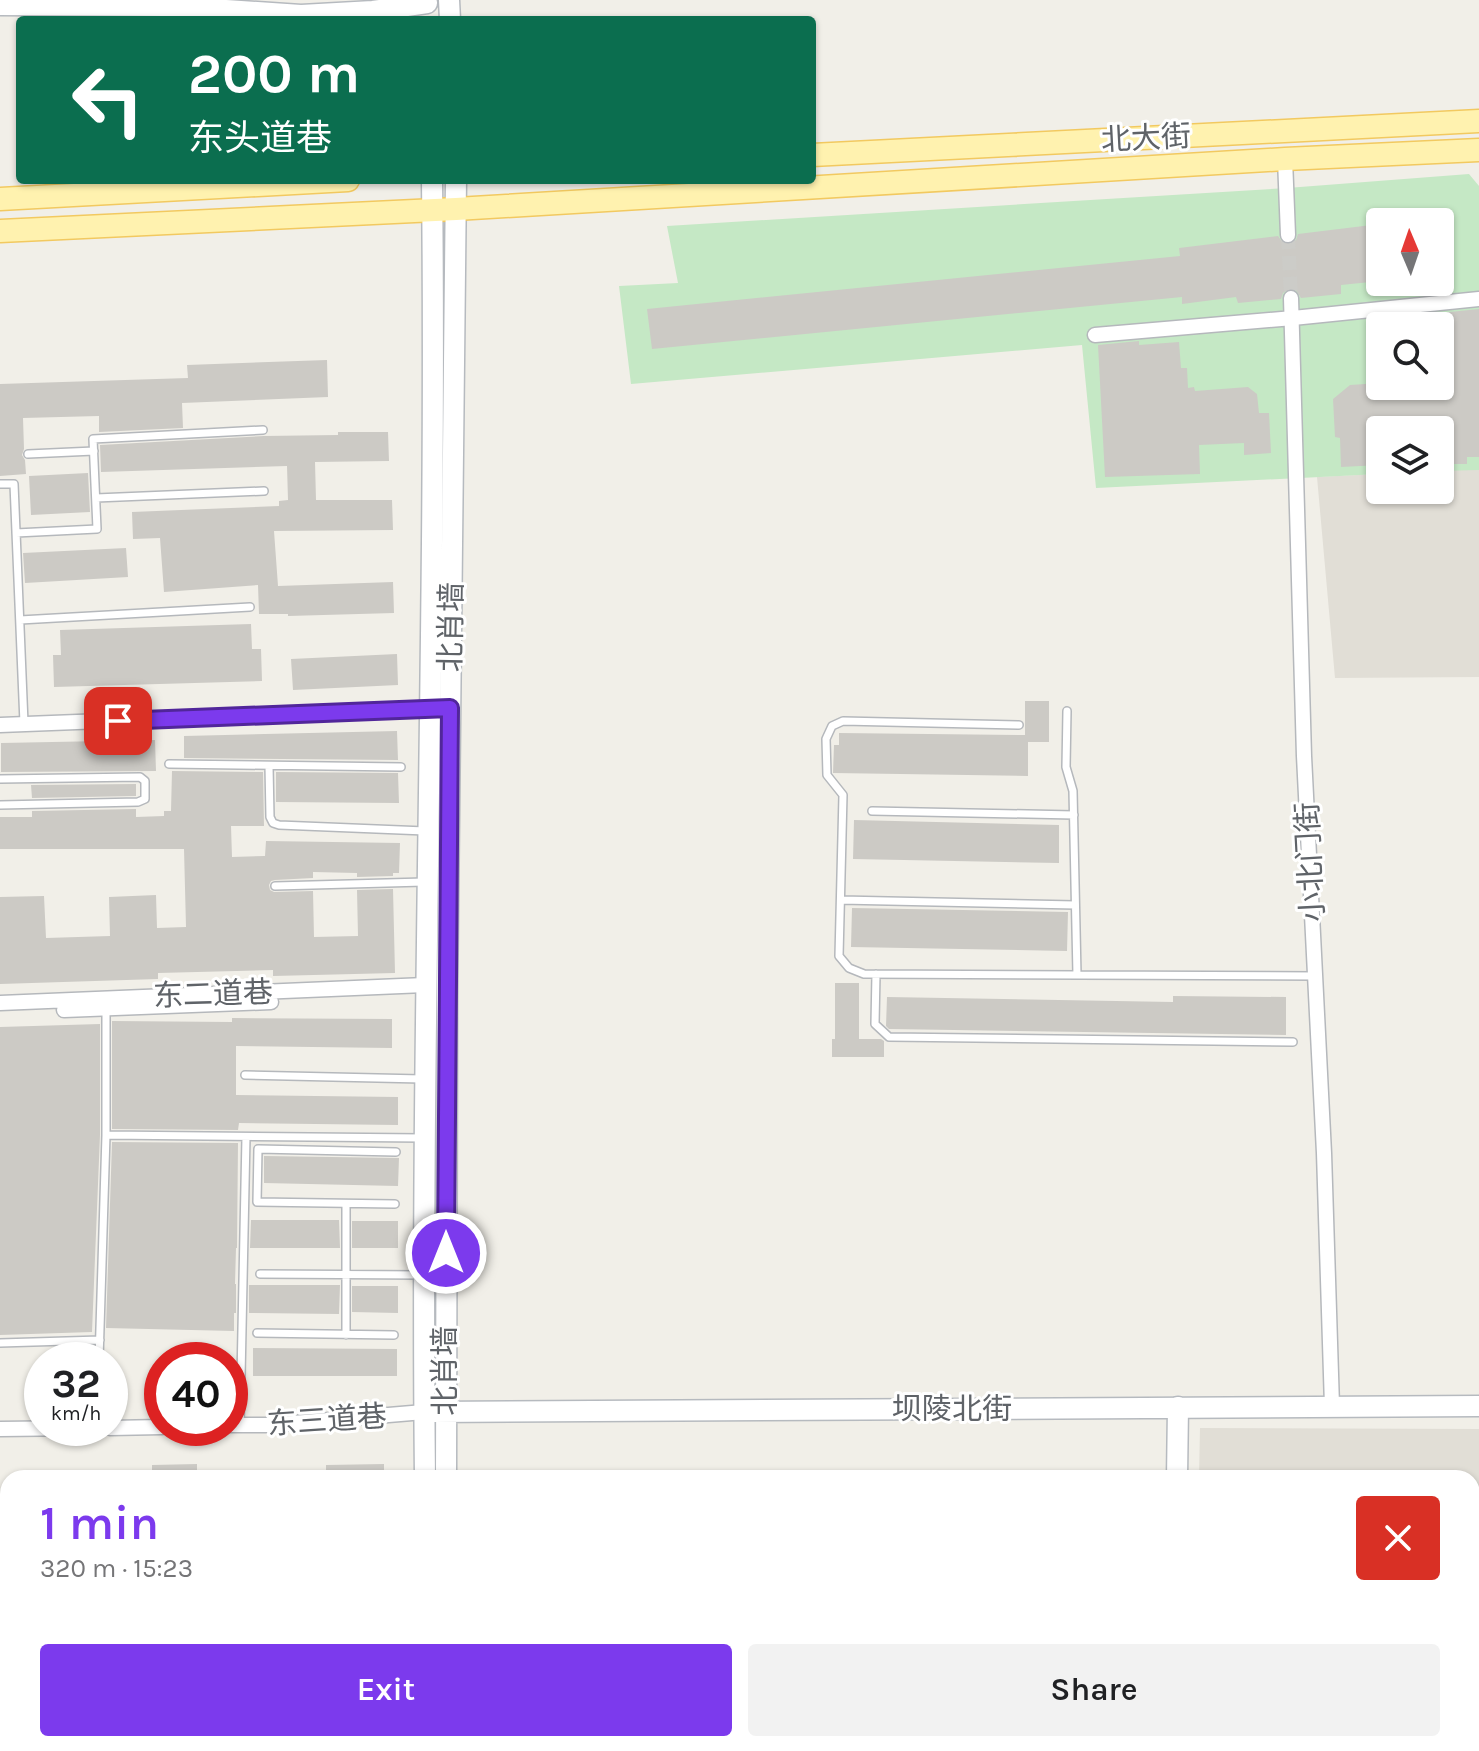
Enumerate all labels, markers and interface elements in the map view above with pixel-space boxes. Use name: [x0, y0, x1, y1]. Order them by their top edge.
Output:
text: 200 m: [188, 41, 360, 106]
icon: left: [56, 48, 160, 152]
text: 东头道巷: [188, 117, 332, 159]
street label: 北大街: [1100, 118, 1192, 158]
north arrow: [1366, 208, 1454, 296]
map controls: [1366, 208, 1454, 504]
button: search: [1366, 312, 1454, 400]
button: layers: [1366, 416, 1454, 504]
street label: 北肖墙: [432, 582, 470, 672]
pin: [84, 687, 152, 755]
icon: arrive: [96, 699, 140, 743]
street label: 小北门街: [1289, 801, 1331, 923]
street label: 东二道巷: [152, 974, 274, 1014]
position arrow: [404, 1211, 488, 1295]
street label: 北肖墙: [427, 1326, 463, 1416]
speed limit sign: 40: [144, 1342, 248, 1446]
text: 32: [51, 1360, 101, 1407]
street label: 坝陵北街: [892, 1391, 1012, 1427]
street label: 东三道巷: [266, 1398, 388, 1442]
text: km/h: [51, 1402, 101, 1425]
text: 1 min: [40, 1495, 159, 1551]
button: close: [1356, 1496, 1440, 1580]
text: 320 m · 15:23: [40, 1553, 193, 1584]
button: Exit: [40, 1644, 732, 1736]
button: Share: [748, 1644, 1440, 1736]

